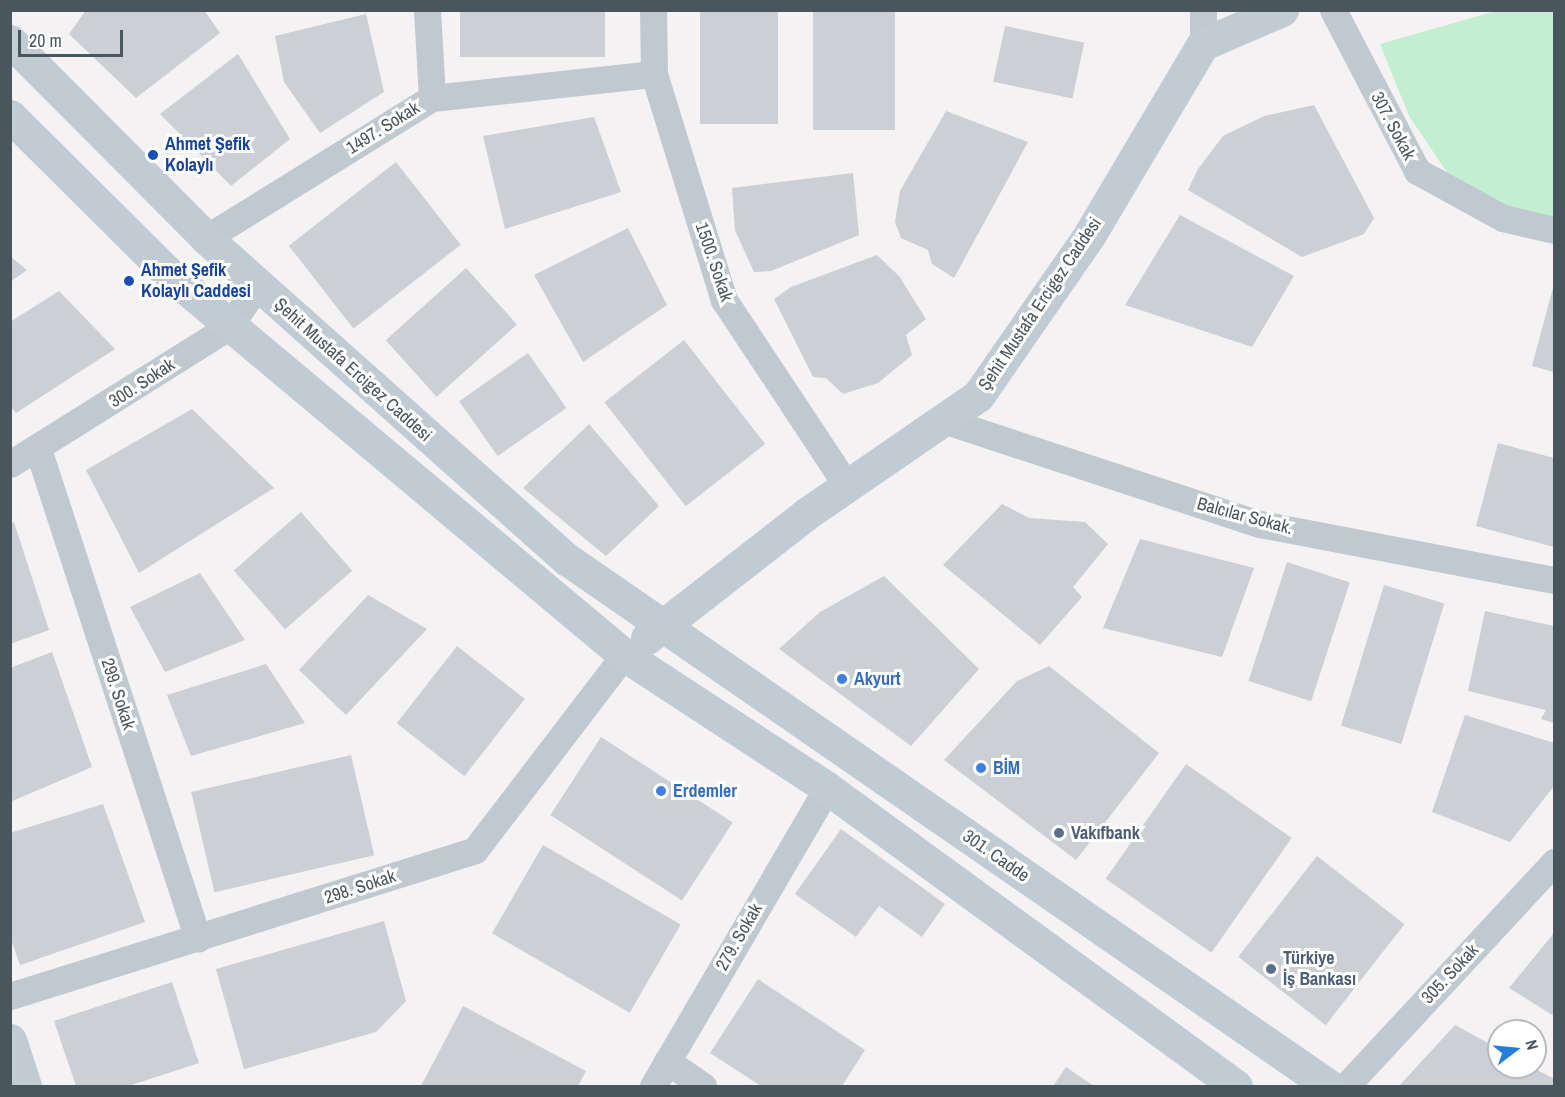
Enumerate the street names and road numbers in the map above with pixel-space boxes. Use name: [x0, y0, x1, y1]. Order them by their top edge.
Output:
street label: 307. Sokak: [1366, 88, 1420, 164]
street label: 1497. Sokak: [342, 97, 424, 159]
street label: Şehit Mustafa Ercigez Caddesi: [974, 213, 1106, 395]
street label: 1500. Sokak: [690, 220, 738, 304]
street label: Şehit Mustafa Ercigez Caddesi: [270, 294, 436, 446]
street label: 300. Sokak: [105, 354, 179, 412]
street label: Balcılar Sokak.: [1195, 493, 1295, 539]
street label: 299. Sokak: [96, 656, 140, 732]
street label: 301. Cadde: [959, 825, 1033, 887]
street label: 298. Sokak: [322, 865, 398, 909]
street label: 279. Sokak: [711, 900, 767, 974]
street label: 305. Sokak: [1417, 940, 1483, 1008]

